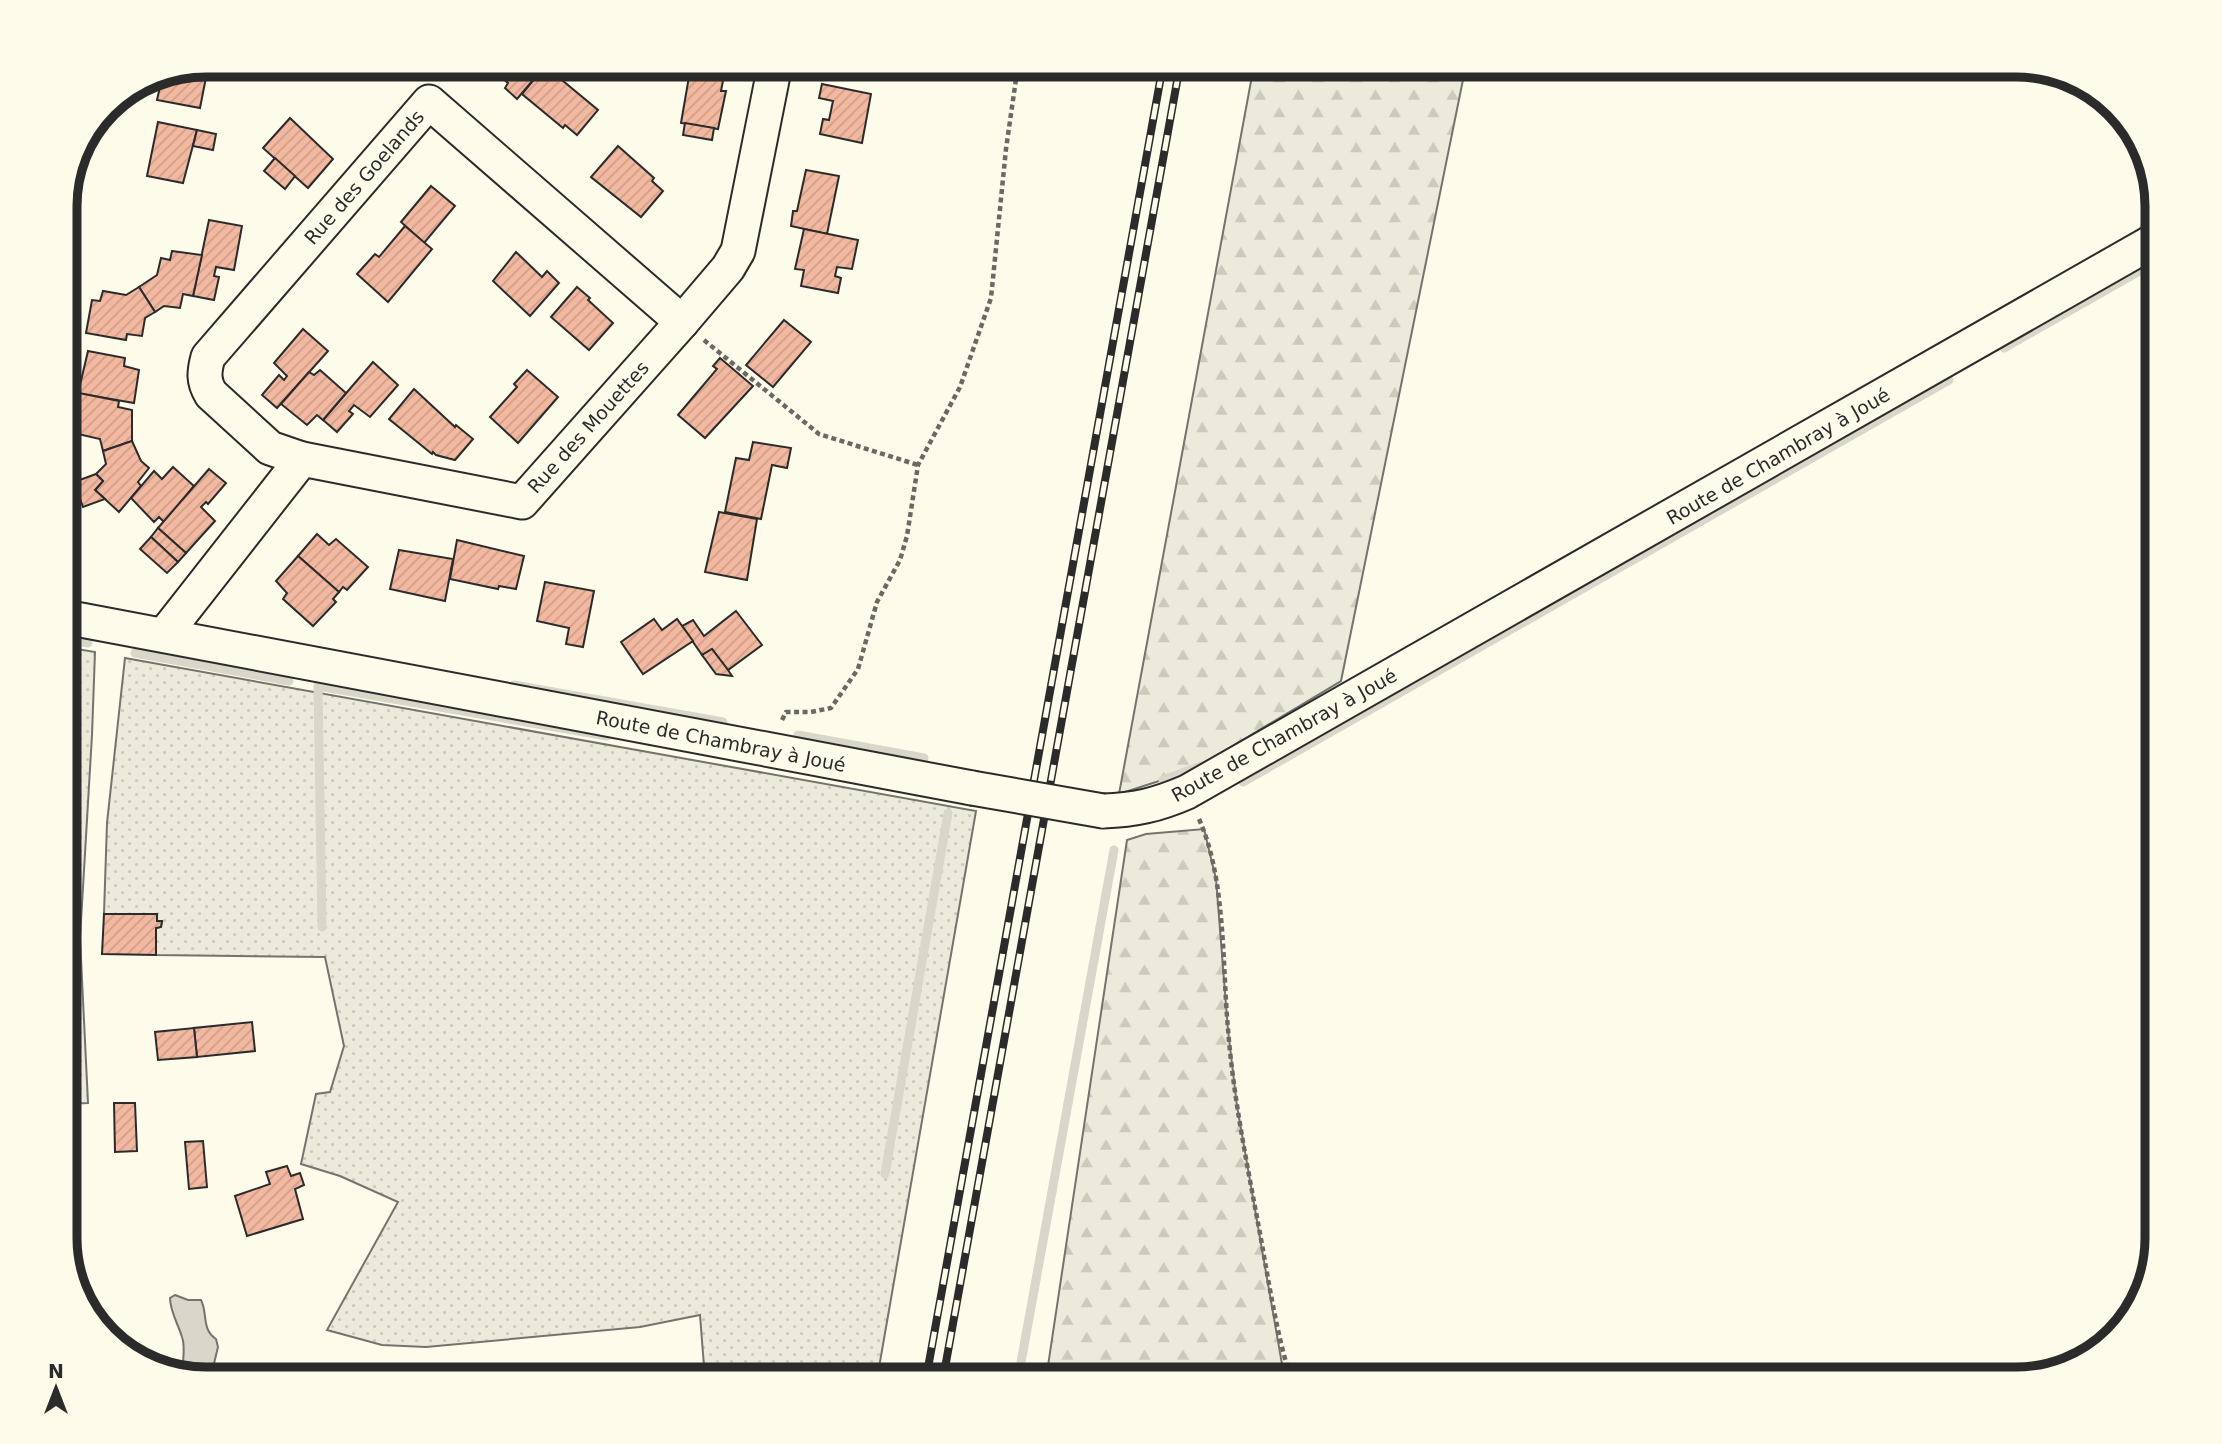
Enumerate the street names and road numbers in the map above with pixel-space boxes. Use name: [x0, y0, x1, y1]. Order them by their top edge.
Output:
street label: Rue des Goelands: [300, 105, 428, 249]
street label: Rue des Mouettes: [523, 356, 653, 498]
street label: Route de Chambray à Joué: [1663, 383, 1893, 529]
street label: Route de Chambray à Joué: [1168, 664, 1400, 806]
street label: Route de Chambray à Joué: [594, 706, 848, 776]

